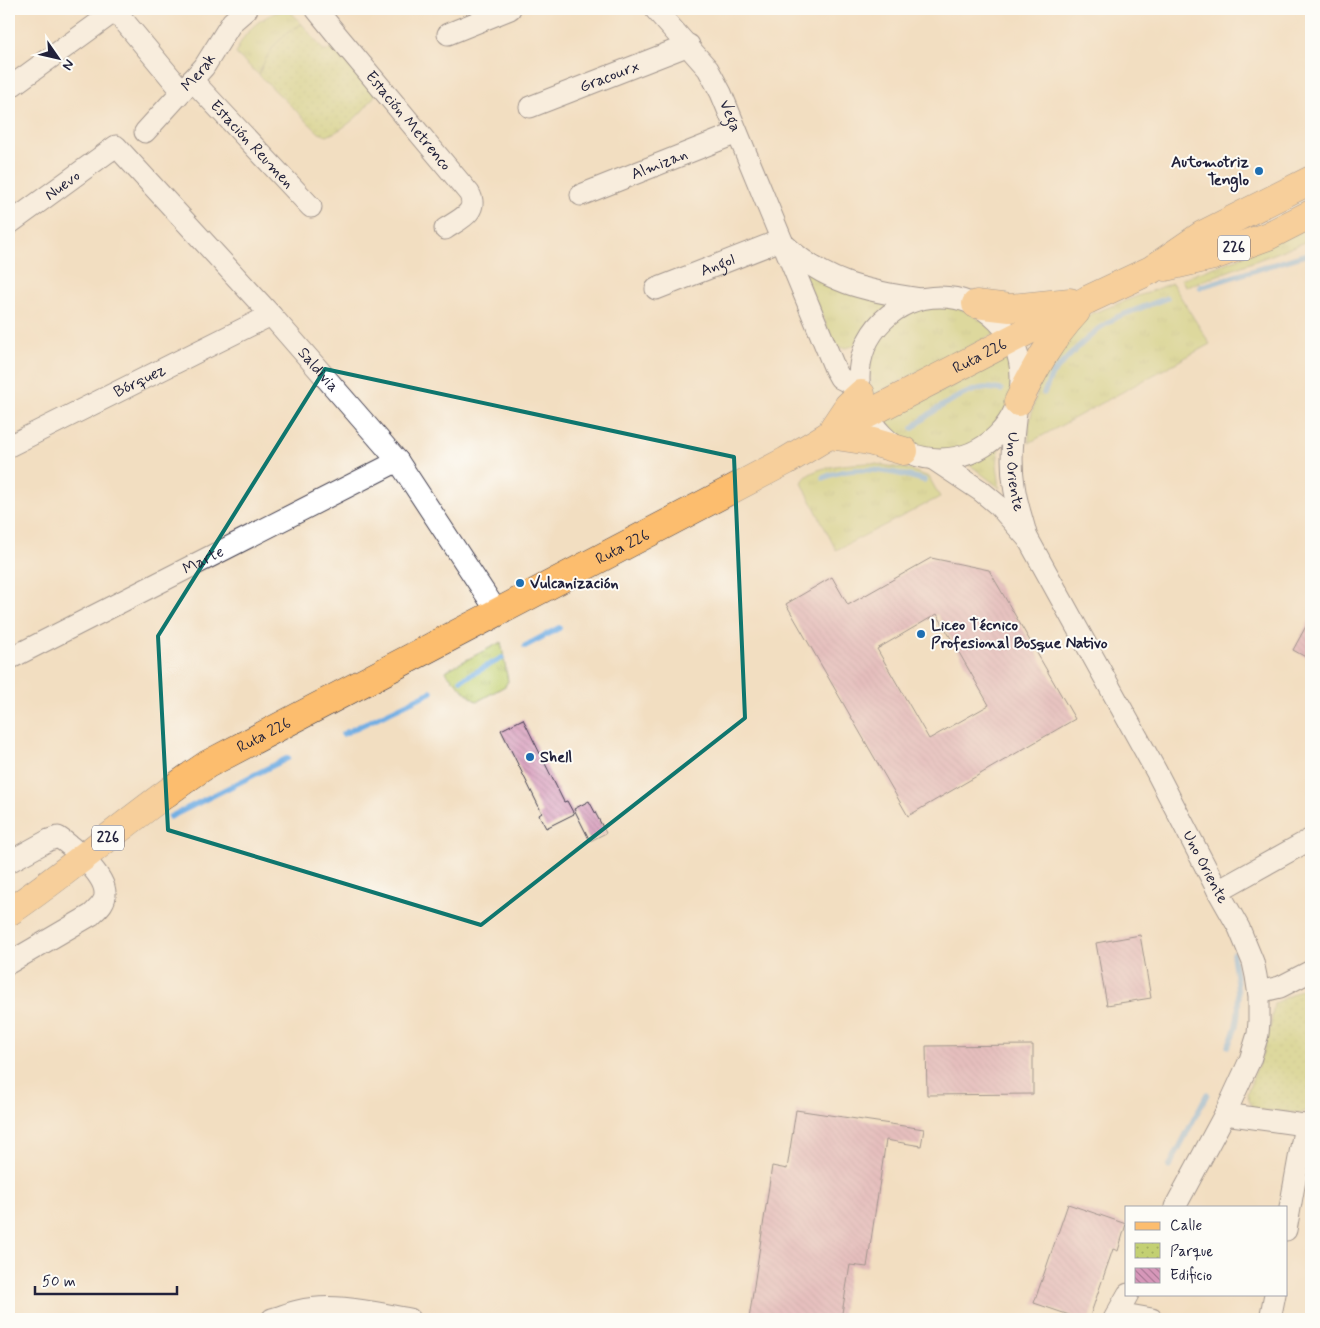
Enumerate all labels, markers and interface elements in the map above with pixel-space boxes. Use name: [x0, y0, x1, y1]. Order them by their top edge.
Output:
north arrow: [32, 32, 82, 82]
street label: Merak: [176, 49, 220, 96]
street label: Gracourx: [576, 55, 642, 97]
text: N: [58, 56, 78, 74]
street label: Estación Metrenco: [361, 66, 456, 175]
street label: Estación Reumen: [205, 95, 299, 193]
street label: Vega: [714, 97, 746, 135]
street label: Almizan: [628, 143, 690, 185]
place label: Automotriz Tenglo: [1171, 152, 1249, 193]
street label: Nuevo: [40, 165, 84, 205]
marker: Automotriz Tenglo: [1253, 165, 1265, 177]
road number: 226: [1218, 236, 1250, 260]
street label: Angol: [697, 249, 738, 281]
street label: Ruta 226: [949, 333, 1010, 379]
street label: Saldivia: [293, 343, 344, 396]
street label: Bórquez: [110, 359, 169, 403]
street label: Uno Oriente: [1002, 431, 1030, 514]
street label: Ruta 226: [592, 524, 653, 570]
street label: Marte: [179, 541, 228, 579]
place label: Vulcanización: [530, 573, 619, 594]
marker: Vulcanización: [514, 577, 526, 589]
place label: Liceo Técnico Profesional Bosque Nativo: [931, 615, 1108, 654]
marker: Liceo Técnico Profesional Bosque Nativo: [915, 628, 927, 640]
street label: Ruta 226: [233, 712, 294, 758]
place label: Shell: [540, 747, 572, 768]
marker: Shell: [524, 751, 536, 763]
road number: 226: [92, 826, 124, 850]
street label: Uno Oriente: [1178, 827, 1234, 908]
legend: [1125, 1206, 1288, 1296]
text: Calle: [1170, 1216, 1202, 1236]
text: Parque: [1170, 1242, 1213, 1262]
scale bar: [35, 1263, 178, 1295]
text: Edificio: [1170, 1266, 1212, 1286]
text: 50 m: [42, 1272, 76, 1292]

